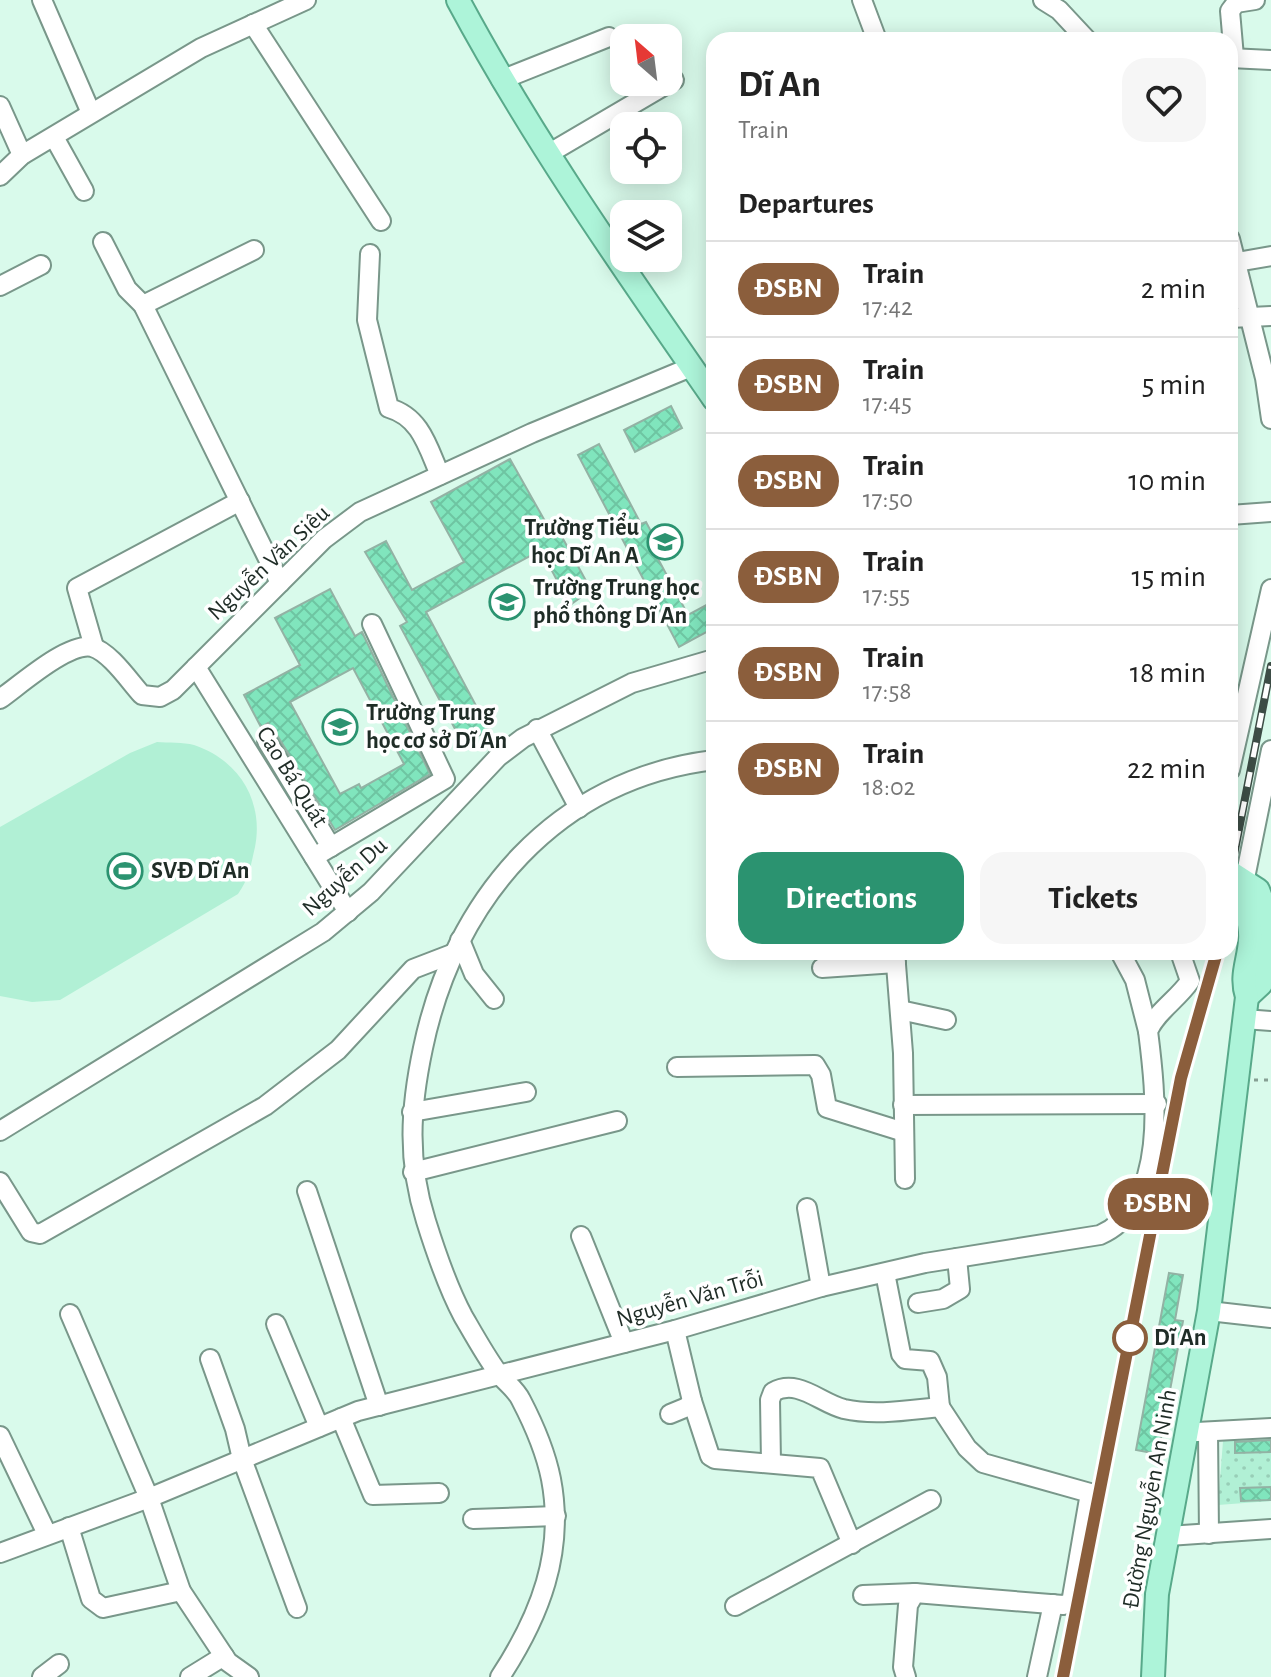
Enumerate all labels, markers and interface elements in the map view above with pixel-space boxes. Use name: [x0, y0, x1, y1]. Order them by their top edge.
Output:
north arrow: [610, 24, 682, 96]
map controls: [610, 24, 682, 272]
button: heart: [1122, 58, 1206, 142]
text: Dĩ An: [738, 66, 821, 104]
button: locate: [610, 112, 682, 184]
text: Train: [738, 117, 789, 143]
text: Departures: [738, 189, 874, 219]
button: layers: [610, 200, 682, 272]
text: Train: [863, 259, 924, 289]
text: 2 min: [1141, 274, 1206, 304]
text: ĐSBN: [754, 275, 823, 303]
text: 17:42: [863, 294, 913, 320]
text: Train: [863, 355, 924, 385]
text: 5 min: [1142, 370, 1206, 400]
text: ĐSBN: [754, 371, 823, 399]
text: 17:45: [863, 390, 912, 416]
text: Train: [863, 451, 924, 481]
text: 10 min: [1128, 466, 1206, 496]
text: ĐSBN: [754, 467, 823, 495]
text: 17:50: [863, 486, 913, 512]
street label: Nguyễn Văn Siêu: [203, 500, 334, 625]
place label: Trường Tiểu học Dĩ An A: [524, 512, 640, 568]
school or university icon: Trường Tiểu học Dĩ An A: [646, 523, 684, 561]
text: Train: [863, 547, 924, 577]
text: 15 min: [1131, 562, 1206, 592]
text: ĐSBN: [754, 563, 823, 591]
place label: Trường Trung học phổ thông Dĩ An: [533, 576, 699, 628]
text: 17:55: [863, 582, 910, 608]
school or university icon: Trường Trung học phổ thông Dĩ An: [488, 583, 526, 621]
text: Train: [863, 643, 924, 673]
text: 18 min: [1130, 658, 1206, 688]
text: ĐSBN: [754, 659, 823, 687]
text: 17:58: [863, 678, 912, 704]
place label: Trường Trung học cơ sở Dĩ An: [366, 701, 507, 753]
school or university icon: Trường Trung học cơ sở Dĩ An: [321, 708, 359, 746]
street label: Cao Bá Quát: [252, 722, 332, 832]
text: Train: [863, 739, 924, 769]
text: 22 min: [1127, 754, 1206, 784]
text: ĐSBN: [754, 755, 823, 783]
text: 18:02: [863, 774, 915, 800]
street label: Nguyễn Du: [297, 832, 392, 921]
sports icon: SVĐ Dĩ An: [106, 852, 144, 890]
button: Directions: [738, 852, 964, 944]
button: Tickets: [980, 852, 1206, 944]
place label: SVĐ Dĩ An: [151, 859, 249, 883]
line badge: ĐSBN: [1102, 1178, 1214, 1230]
text: ĐSBN: [1124, 1190, 1192, 1218]
street label: Nguyễn Văn Trỗi: [613, 1266, 766, 1331]
marker: Dĩ An: [1113, 1321, 1147, 1355]
place label: Dĩ An: [1154, 1326, 1207, 1350]
street label: Đường Nguyễn An Ninh: [1118, 1387, 1181, 1611]

